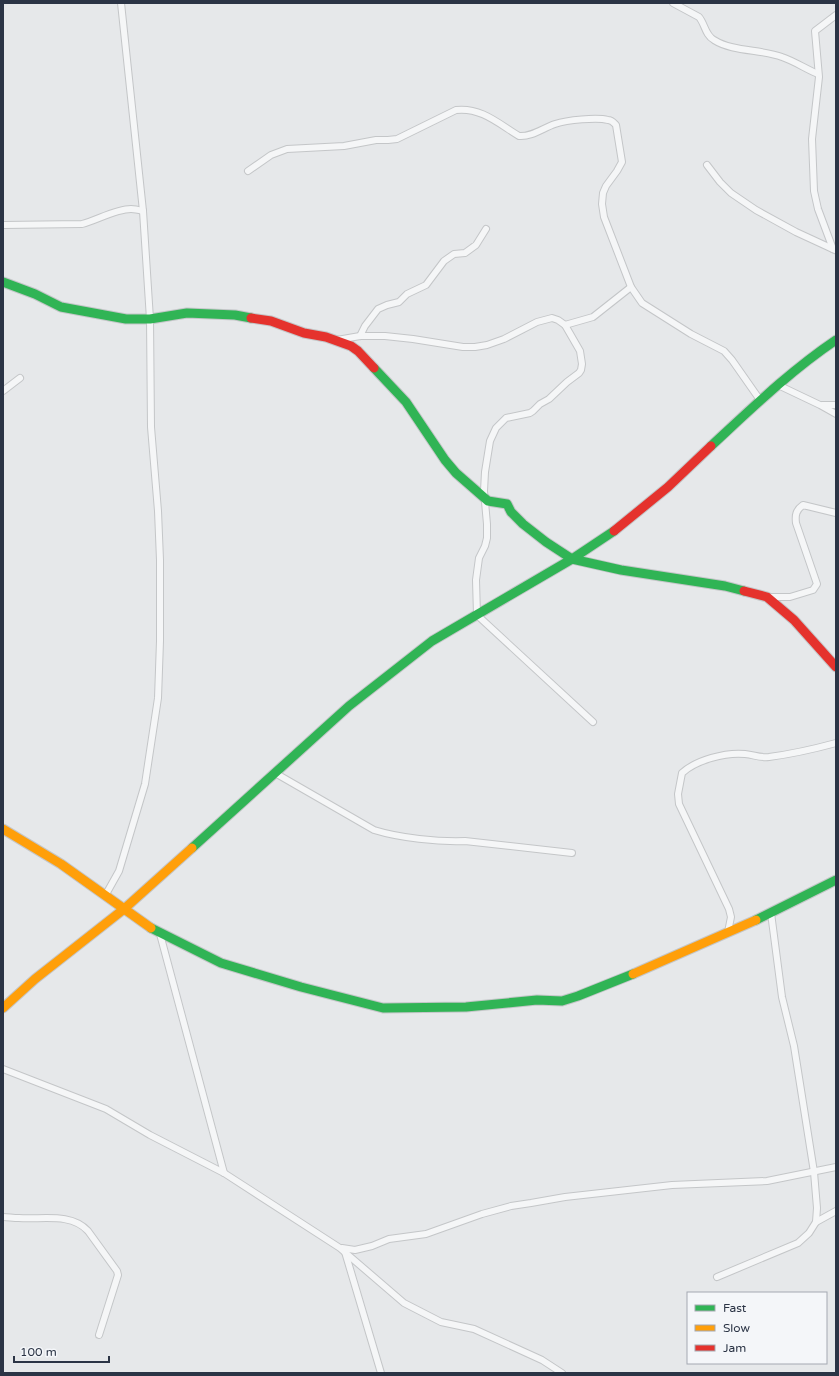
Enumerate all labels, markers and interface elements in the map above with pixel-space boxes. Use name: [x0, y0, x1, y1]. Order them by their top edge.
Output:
legend: [687, 1292, 827, 1364]
text: Fast: [723, 1301, 747, 1315]
text: Slow: [723, 1321, 750, 1335]
scale bar: [14, 1338, 109, 1364]
text: Jam: [723, 1341, 746, 1355]
text: 100 m: [20, 1345, 57, 1359]

